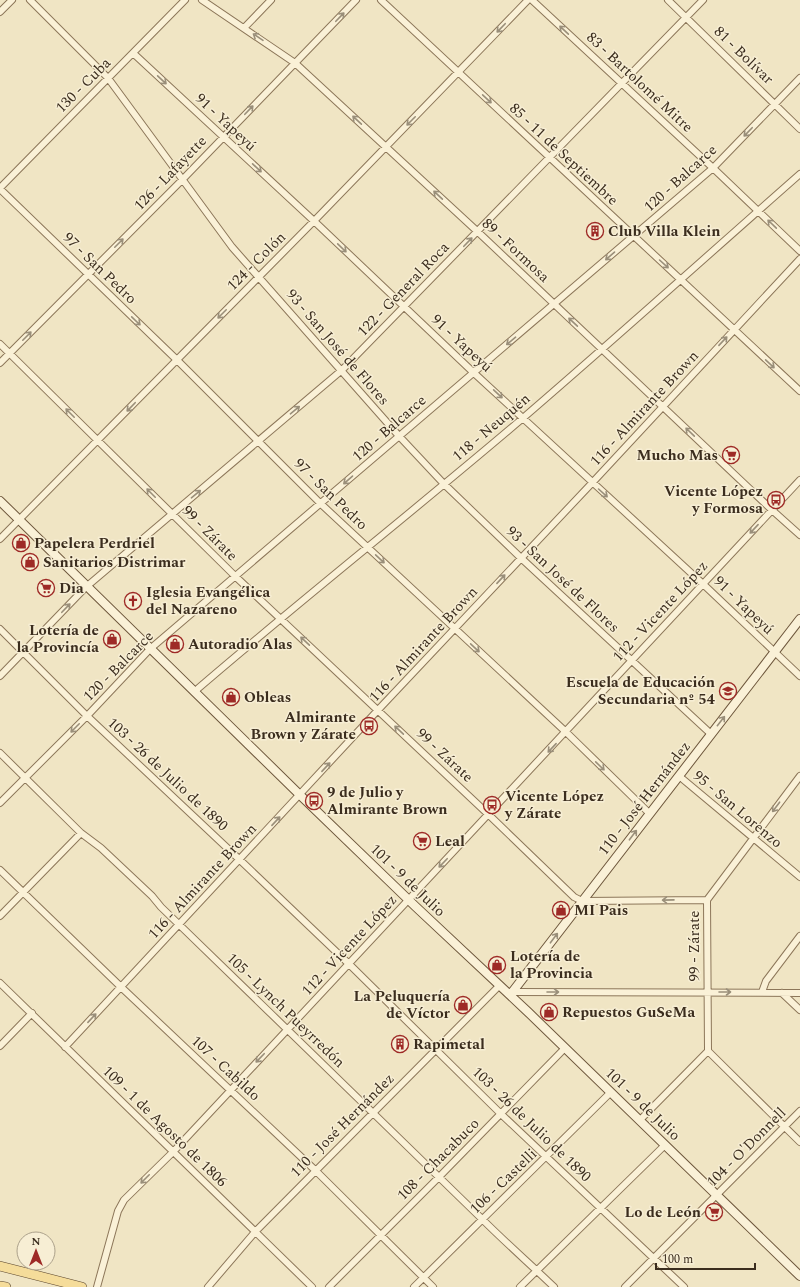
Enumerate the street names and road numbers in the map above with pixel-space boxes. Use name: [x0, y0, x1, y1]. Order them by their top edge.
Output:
street label: 81 - Bolívar: [708, 21, 779, 90]
street label: 83 - Bartolomé Mitre: [581, 27, 698, 138]
street label: 130 - Cuba: [50, 52, 117, 118]
street label: 91 - Yapeyú: [190, 88, 262, 157]
street label: 85 - 11 de Septiembre: [504, 98, 623, 211]
street label: 126 - Lafayette: [128, 130, 212, 216]
street label: 120 - Balcarce: [638, 139, 722, 218]
street label: 89 - Formosa: [476, 213, 555, 288]
street label: 124 - Colón: [221, 226, 291, 296]
street label: 97 - San Pedro: [57, 227, 142, 310]
street label: 122 - General Roca: [352, 236, 455, 342]
street label: 93 - San José de Flores: [280, 284, 395, 411]
street label: 91 - Yapeyú: [426, 309, 498, 378]
street label: 116 - Almirante Brown: [584, 345, 704, 471]
street label: 118 - Neuquén: [447, 388, 536, 467]
street label: 120 - Balcarce: [347, 389, 432, 467]
street label: 97 - San Pedro: [288, 453, 373, 536]
street label: 99 - Zárate: [176, 500, 243, 567]
street label: 93 - San José de Flores: [501, 521, 625, 638]
street label: 112 - Vicente López: [607, 555, 714, 667]
street label: 91 - Yapeyú: [708, 570, 779, 640]
street label: 116 - Almirante Brown: [363, 581, 483, 707]
street label: 120 - Balcarce: [78, 626, 159, 707]
street label: 103 - 26 de Julio de 1890: [102, 712, 233, 837]
street label: 99 - Zárate: [411, 723, 479, 788]
street label: 110 - José Hernández: [592, 736, 696, 860]
street label: 95 - San Lorenzo: [688, 765, 788, 854]
street label: 116 - Almirante Brown: [142, 818, 262, 944]
street label: 101 - 9 de Julio: [365, 838, 451, 923]
street label: 112 - Vicente López: [296, 889, 403, 1001]
street label: 99 - Zárate: [683, 910, 706, 982]
street label: 105 - Lynch Pueyrredón: [221, 947, 350, 1073]
street label: 107 - Cabildo: [186, 1030, 266, 1107]
street label: 109 - 1 de Agosto de 1806: [97, 1060, 233, 1193]
street label: 103 - 26 de Julio de 1890: [467, 1061, 597, 1188]
street label: 101 - 9 de Julio: [600, 1062, 686, 1147]
street label: 110 - José Hernández: [285, 1068, 400, 1183]
street label: 104 - O'Donnell: [701, 1102, 792, 1193]
street label: 108 - Chacabuco: [392, 1113, 485, 1206]
street label: 106 - Castelli: [464, 1143, 542, 1220]

